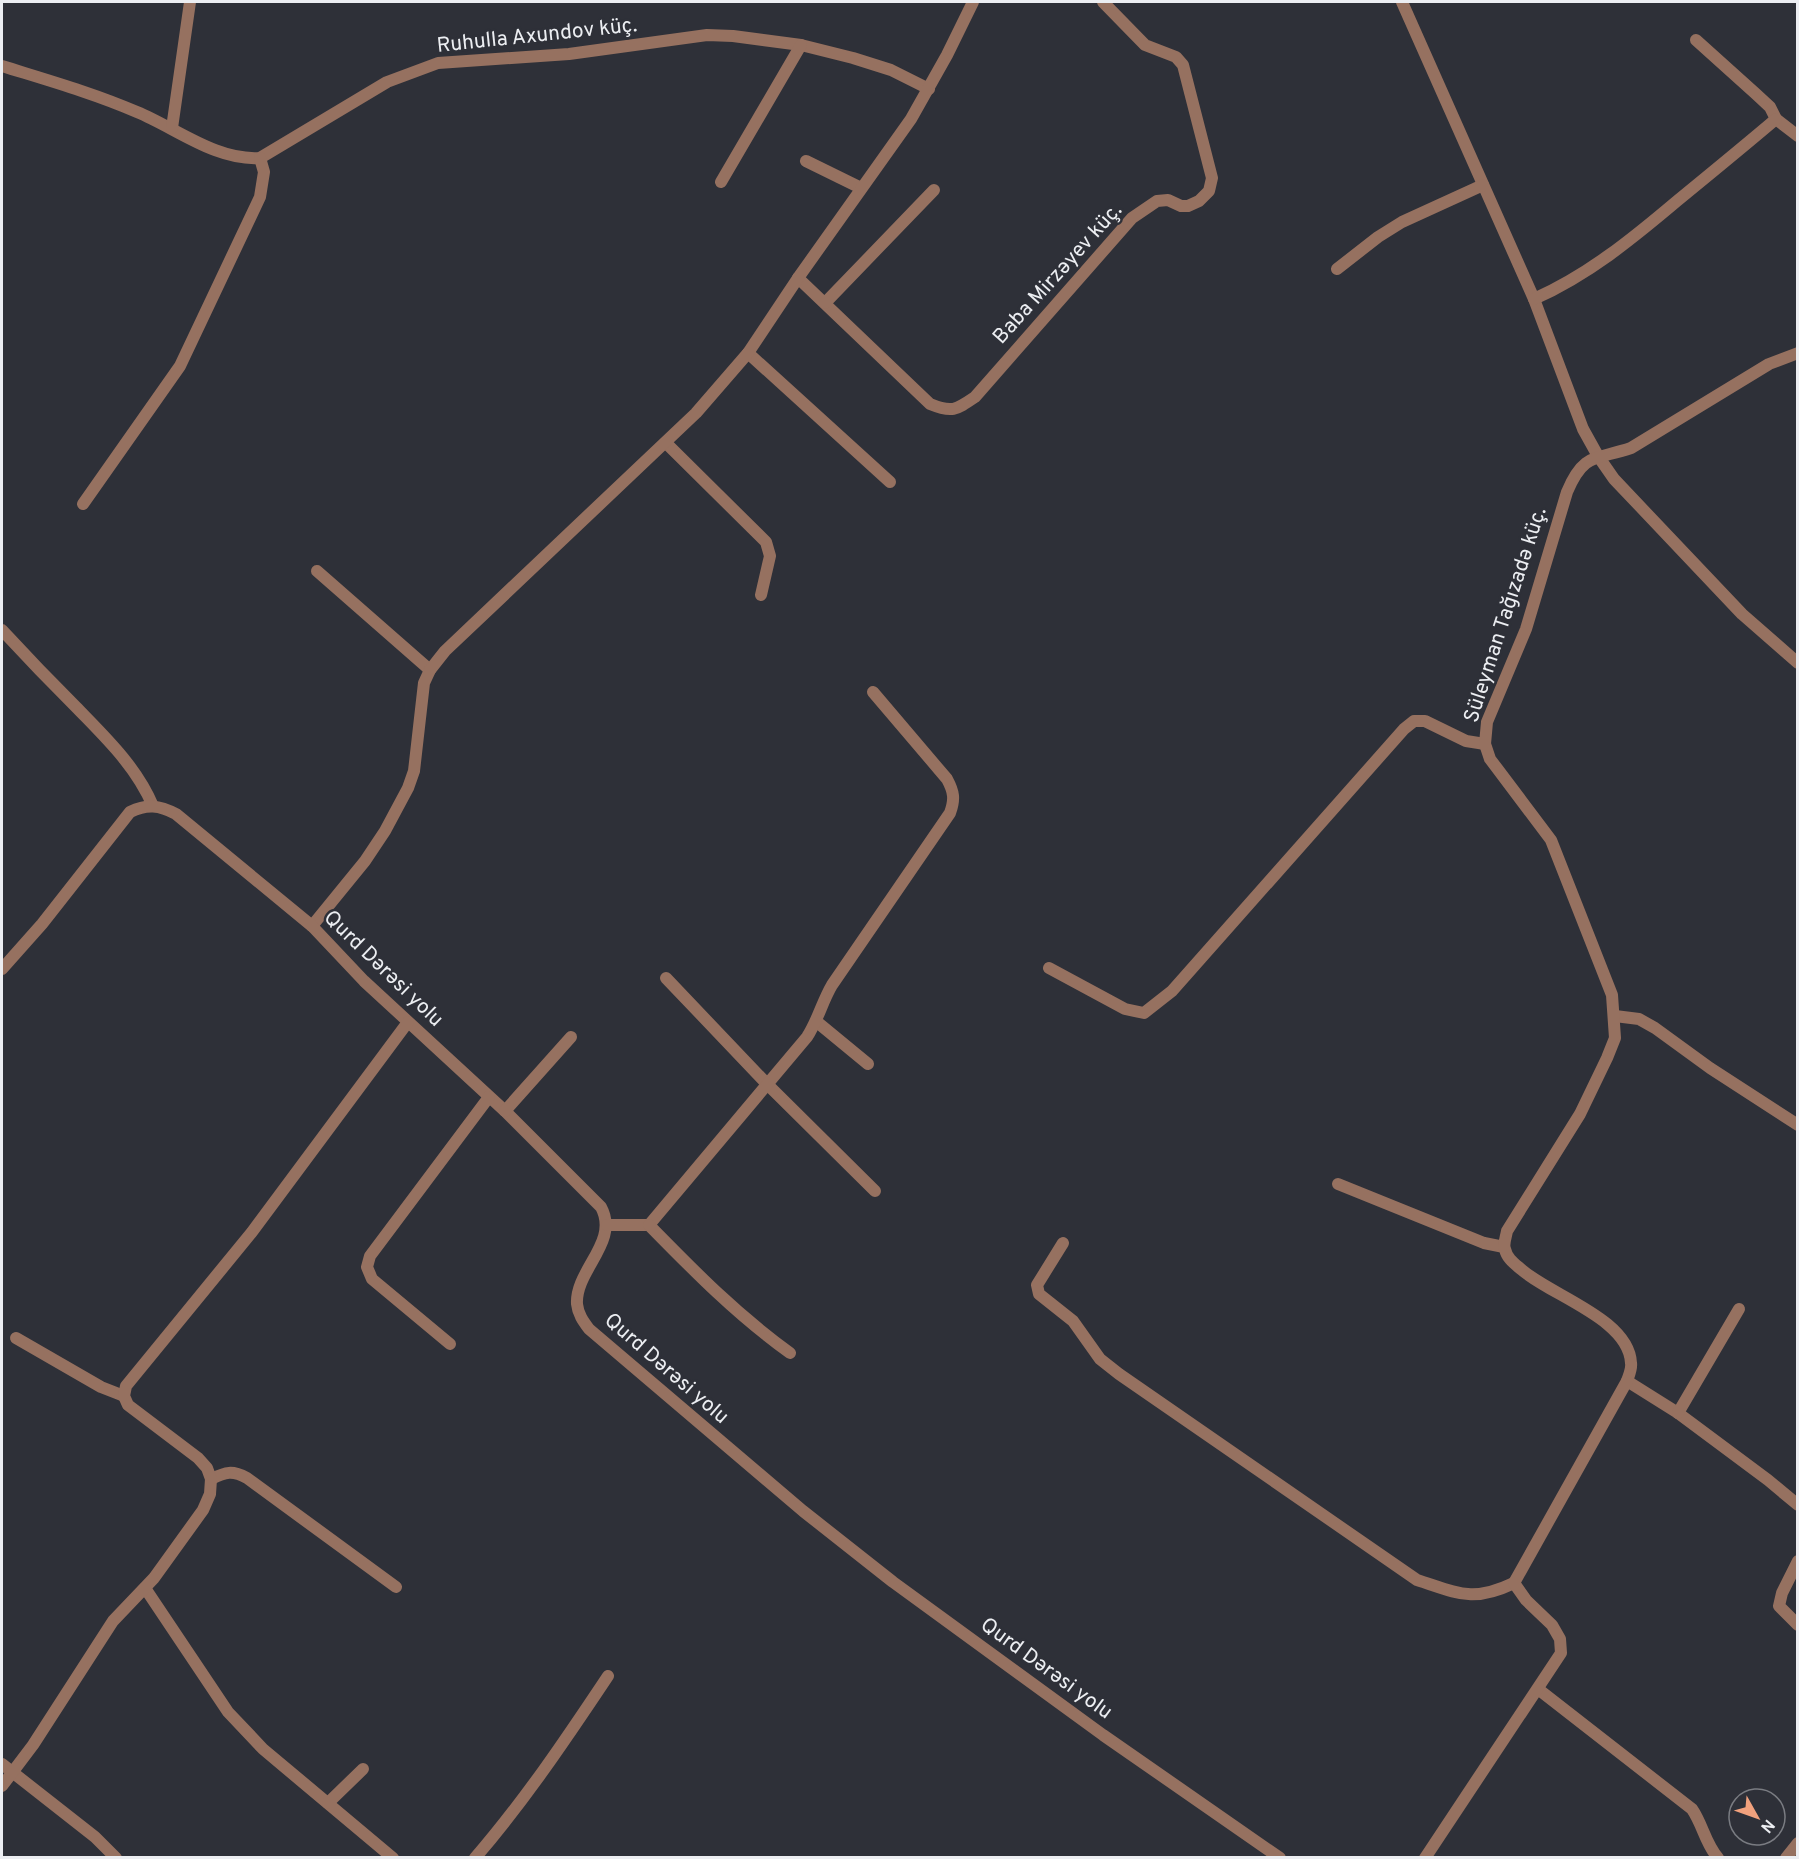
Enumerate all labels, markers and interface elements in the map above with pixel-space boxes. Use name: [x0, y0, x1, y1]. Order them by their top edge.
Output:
street label: Ruhulla Axundov küç.: [435, 12, 639, 60]
street label: Baba Mirzəyev küç.: [987, 198, 1129, 350]
street label: Süleyman Tağızadə küç.: [1458, 504, 1554, 726]
street label: Qurd Dərəsi yolu: [317, 905, 449, 1033]
street label: Qurd Dərəsi yolu: [598, 1307, 734, 1431]
street label: Qurd Dərəsi yolu: [975, 1612, 1117, 1726]
north arrow: [1727, 1787, 1787, 1847]
text: N: [1756, 1815, 1778, 1836]

